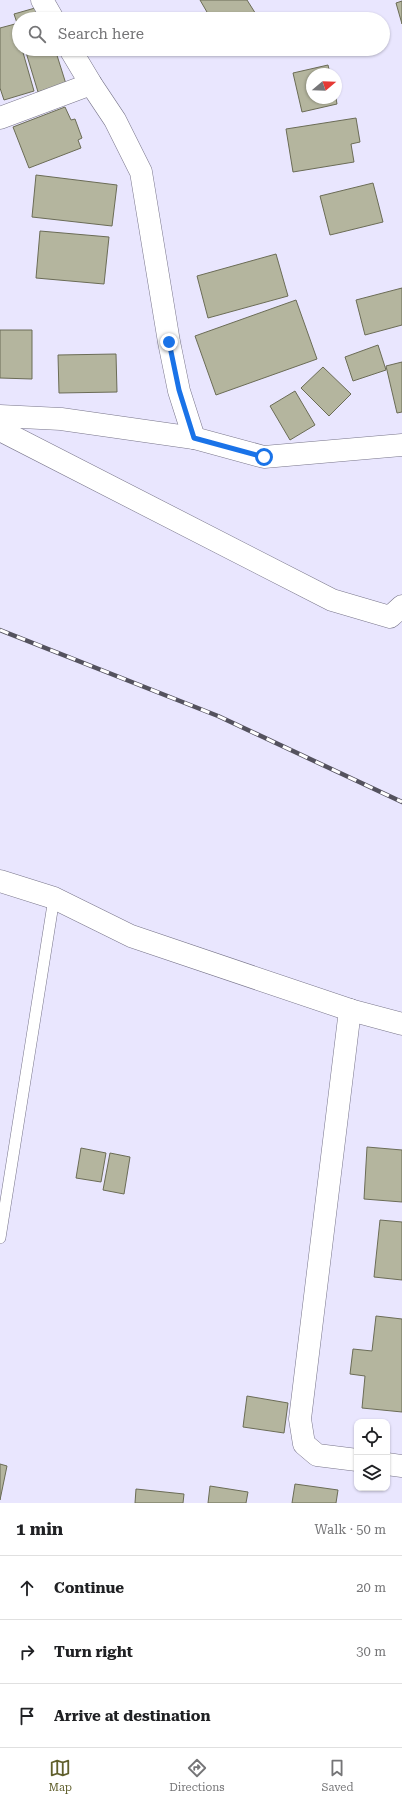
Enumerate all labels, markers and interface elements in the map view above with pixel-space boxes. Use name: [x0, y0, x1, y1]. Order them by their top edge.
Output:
search box: [12, 12, 390, 56]
icon: search: [26, 23, 48, 45]
text: Search here: [58, 25, 144, 43]
north arrow: [306, 68, 342, 104]
route end: [160, 333, 178, 351]
route start: [255, 448, 273, 466]
map controls: [354, 1419, 390, 1491]
button: locate: [354, 1419, 390, 1455]
button: layers: [354, 1455, 390, 1491]
text: 1 min: [16, 1519, 63, 1539]
text: Walk · 50 m: [314, 1522, 386, 1537]
icon: ahead: [16, 1577, 38, 1599]
text: Continue: [54, 1579, 124, 1597]
text: 20 m: [356, 1580, 386, 1595]
icon: right: [16, 1641, 38, 1663]
text: Turn right: [54, 1643, 133, 1661]
text: 30 m: [356, 1644, 386, 1659]
icon: arrive: [16, 1705, 38, 1727]
text: Arrive at destination: [54, 1707, 210, 1725]
tab: Map: [49, 1757, 72, 1794]
tab: Directions: [169, 1757, 224, 1794]
tab: Saved: [322, 1757, 353, 1794]

